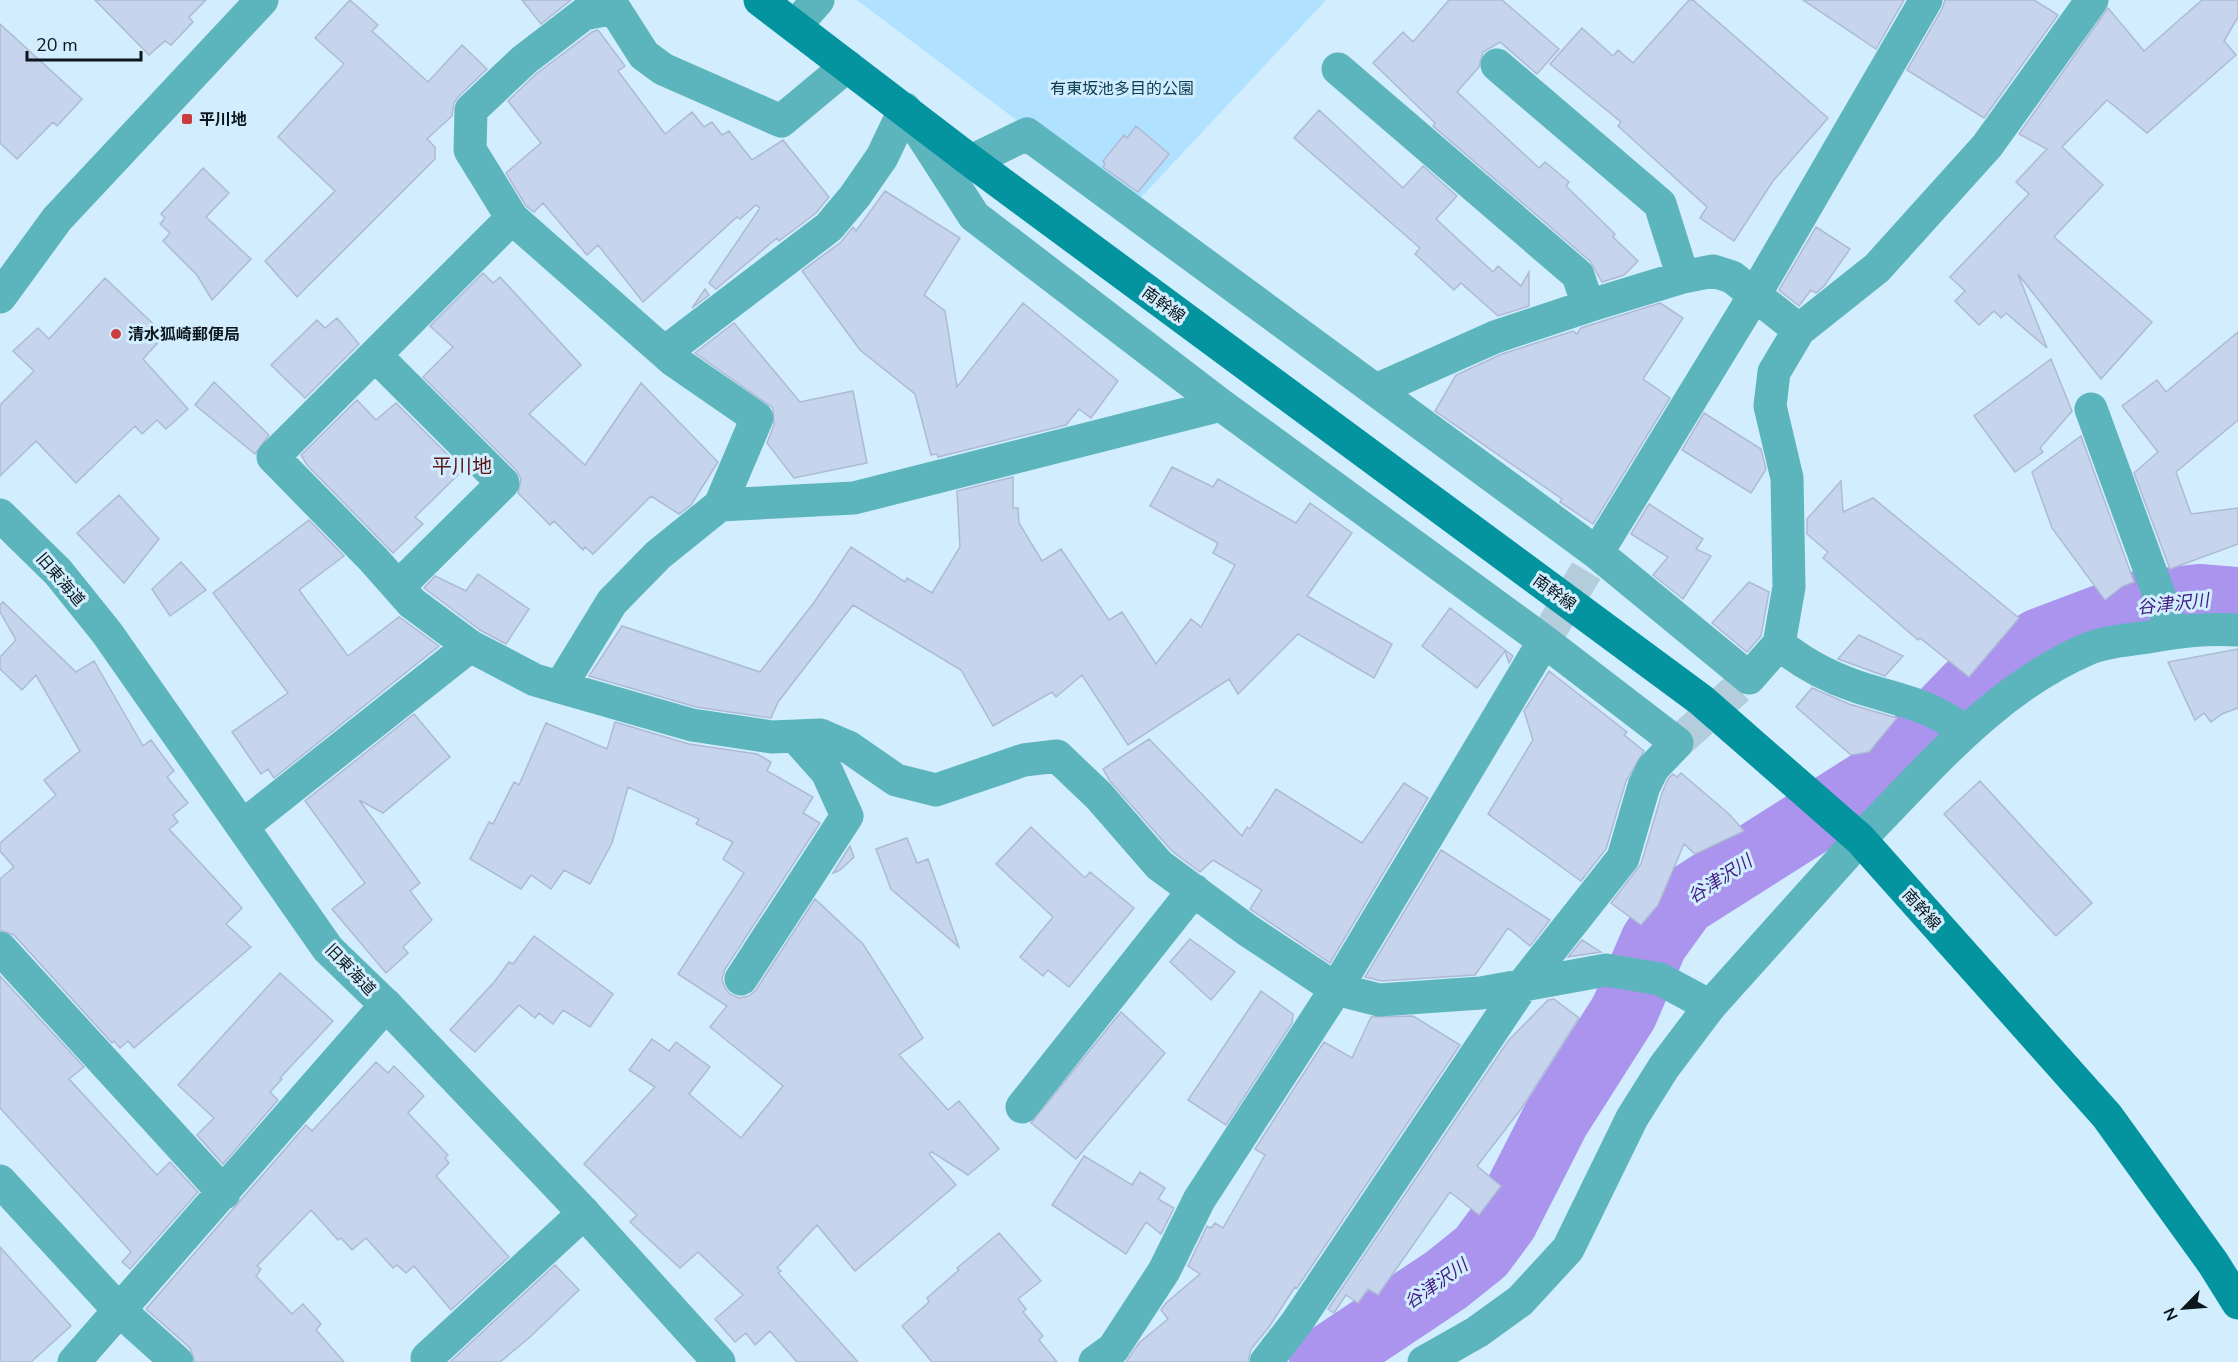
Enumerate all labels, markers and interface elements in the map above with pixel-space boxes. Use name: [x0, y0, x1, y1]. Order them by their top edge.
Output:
scale bar: [27, 24, 141, 62]
text: 20 m: [36, 33, 78, 57]
park label: 有東坂池多目的公園: [1050, 78, 1194, 100]
place label: 平川地: [199, 109, 247, 131]
marker: 平川地: [180, 112, 194, 126]
street label: 南幹線: [1138, 282, 1189, 328]
place label: 清水狐崎郵便局: [128, 324, 240, 346]
marker: 清水狐崎郵便局: [109, 327, 123, 341]
district label: 平川地: [432, 453, 492, 480]
street label: 旧東海道: [31, 548, 90, 611]
street label: 南幹線: [1529, 570, 1580, 616]
water label: 谷津沢川: [2136, 588, 2212, 620]
water label: 谷津沢川: [1683, 848, 1758, 909]
street label: 南幹線: [1897, 884, 1945, 935]
street label: 旧東海道: [320, 939, 380, 1000]
water label: 谷津沢川: [1400, 1252, 1474, 1314]
north arrow: [2154, 1278, 2214, 1338]
text: N: [2159, 1304, 2184, 1324]

